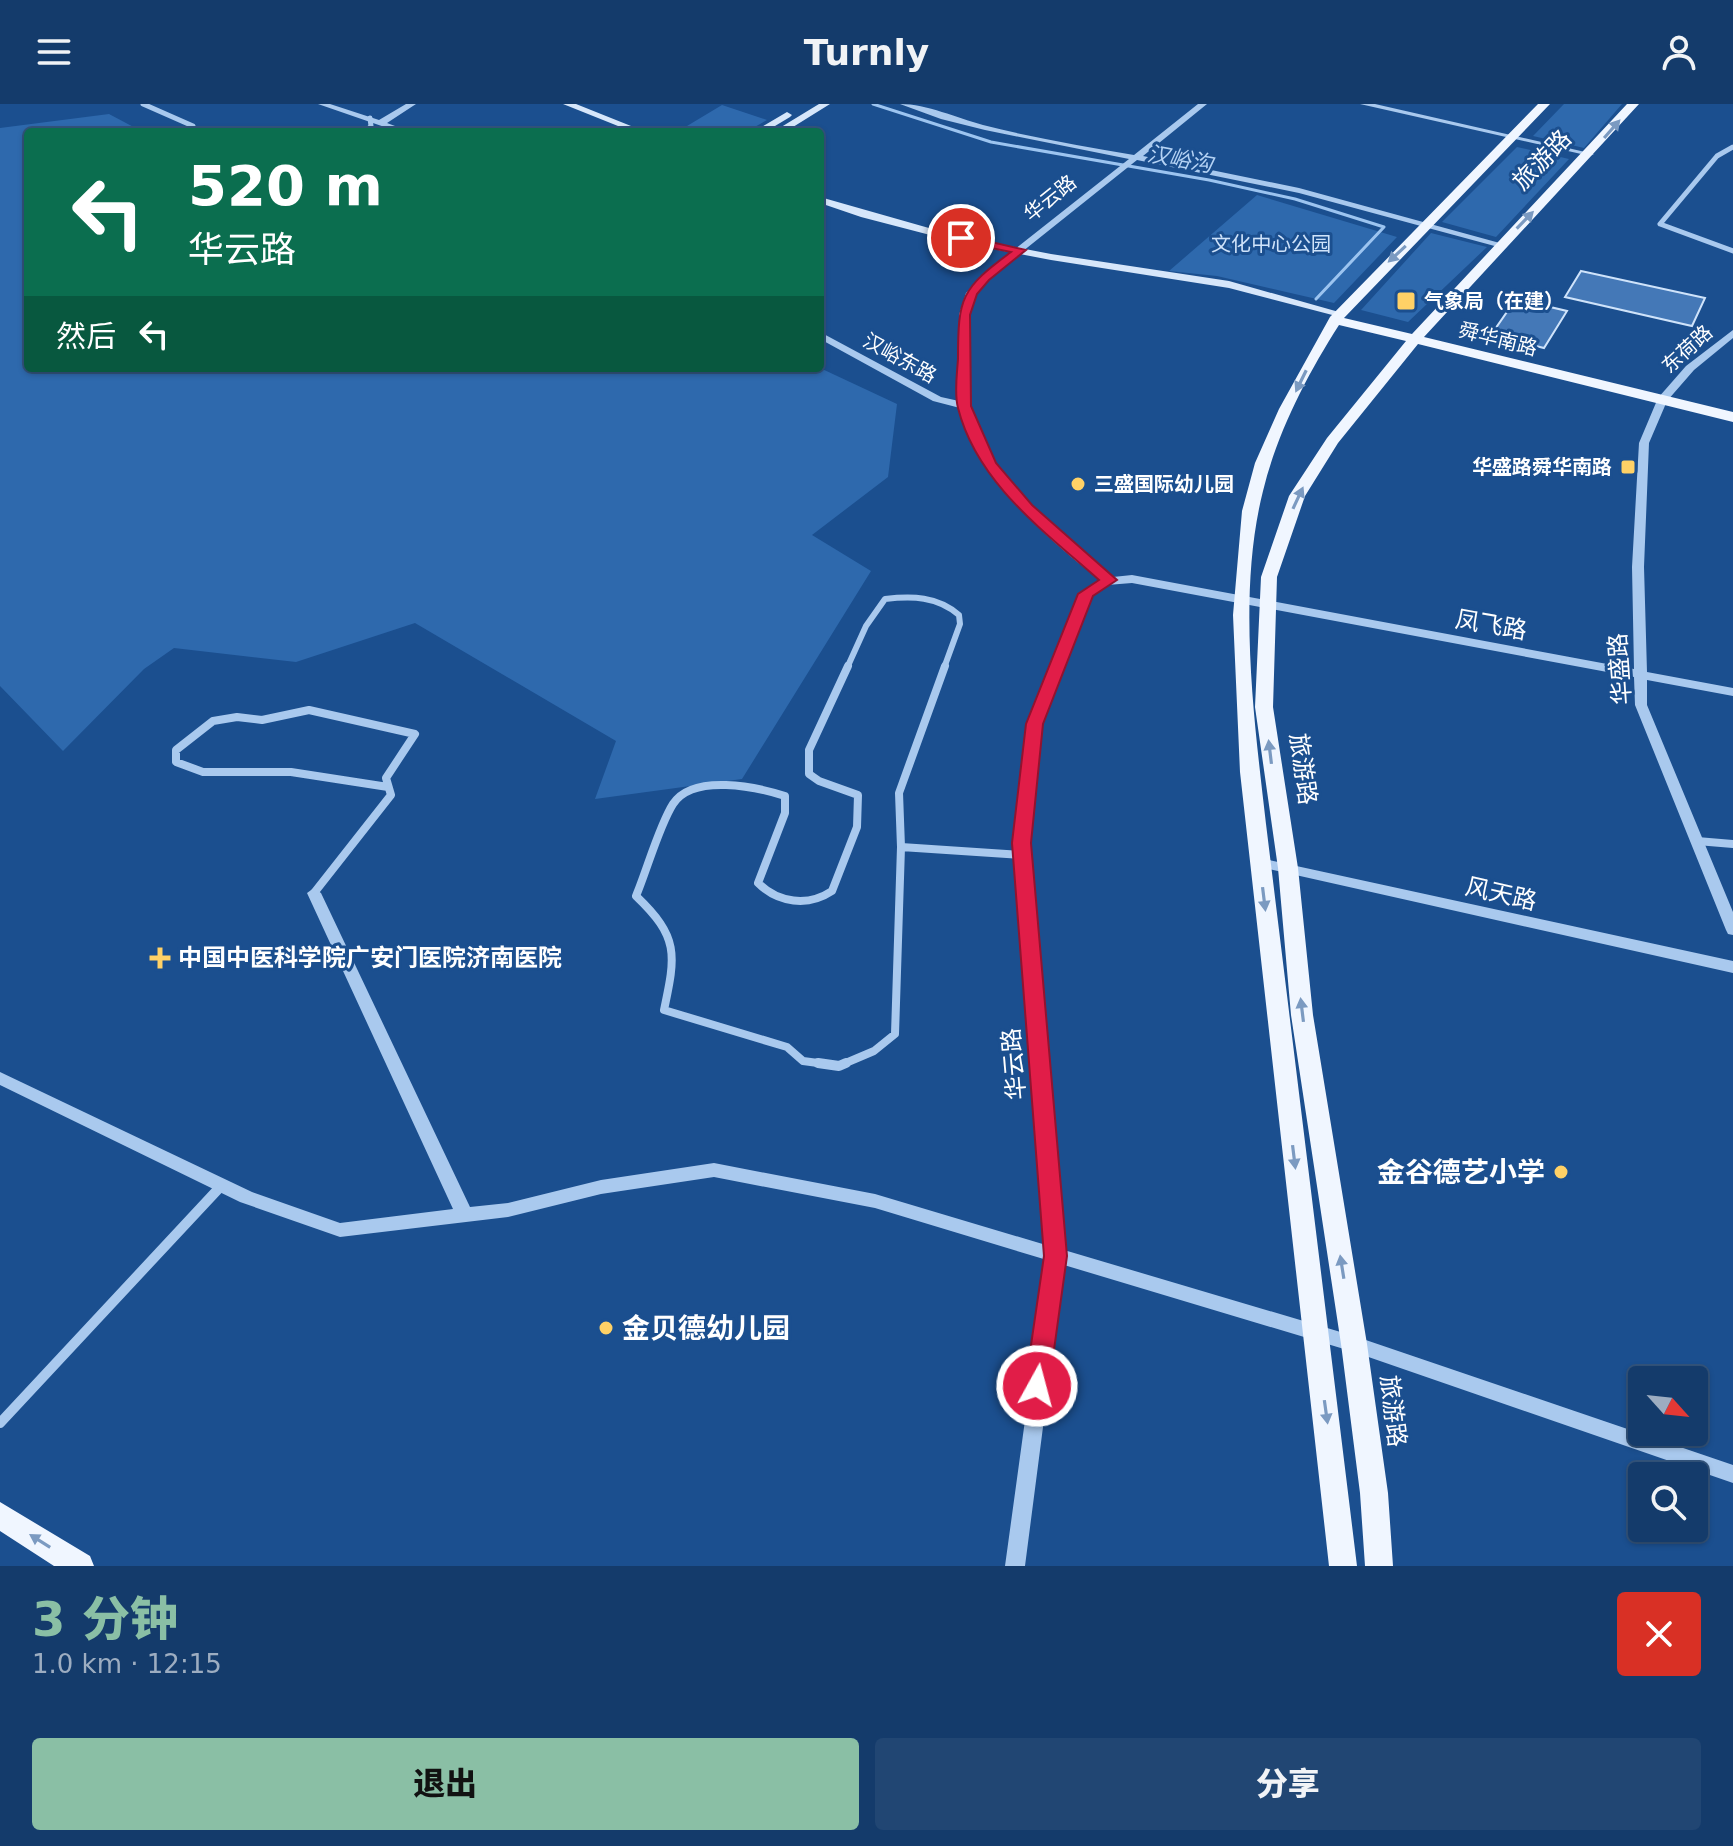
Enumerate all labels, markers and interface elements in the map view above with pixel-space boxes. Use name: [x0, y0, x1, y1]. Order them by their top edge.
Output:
icon: menu: [32, 30, 76, 74]
icon: person: [1657, 30, 1701, 74]
text: Turnly: [804, 32, 929, 73]
one-way arrow: [1602, 119, 1620, 139]
street label: 旅游路: [1507, 124, 1577, 196]
water label: 汉峪沟: [1145, 141, 1217, 177]
text: 520 m: [188, 153, 383, 218]
icon: left: [56, 160, 160, 264]
street label: 华云路: [1019, 170, 1081, 226]
pin: [927, 204, 995, 272]
one-way arrow: [1516, 211, 1534, 230]
icon: arrive: [939, 216, 983, 260]
text: 华云路: [188, 229, 296, 270]
park label: 文化中心公园: [1211, 232, 1331, 256]
one-way arrow: [1388, 244, 1407, 263]
place label: 气象局（在建）: [1424, 289, 1564, 313]
marker: 气象局（在建）: [1395, 290, 1417, 312]
icon: left: [132, 312, 176, 356]
street label: 舜华南路: [1456, 318, 1540, 360]
text: 然后: [56, 319, 116, 354]
street label: 东荷路: [1657, 320, 1717, 378]
street label: 汉峪东路: [859, 328, 941, 388]
one-way arrow: [1294, 369, 1308, 392]
place label: 华盛路舜华南路: [1472, 455, 1612, 479]
marker: 华盛路舜华南路: [1619, 458, 1637, 476]
place label: 三盛国际幼儿园: [1094, 472, 1234, 496]
marker: 三盛国际幼儿园: [1069, 475, 1087, 493]
one-way arrow: [1291, 486, 1305, 509]
street label: 凤飞路: [1453, 605, 1529, 645]
street label: 华盛路: [1604, 632, 1636, 706]
street label: 旅游路: [1284, 731, 1322, 807]
one-way arrow: [1263, 739, 1276, 764]
street label: 风天路: [1463, 872, 1539, 916]
one-way arrow: [1258, 887, 1271, 912]
place label: 中国中医科学院广安门医院济南医院: [178, 944, 562, 972]
marker: 中国中医科学院广安门医院济南医院: [149, 947, 171, 969]
one-way arrow: [1295, 997, 1308, 1022]
street label: 华云路: [997, 1027, 1031, 1101]
one-way arrow: [1288, 1145, 1301, 1170]
place label: 金谷德艺小学: [1377, 1156, 1545, 1189]
marker: 金谷德艺小学: [1552, 1163, 1570, 1181]
one-way arrow: [1335, 1254, 1348, 1279]
place label: 金贝德幼儿园: [622, 1312, 790, 1345]
marker: 金贝德幼儿园: [597, 1319, 615, 1337]
position arrow: [995, 1344, 1079, 1428]
north arrow: [1628, 1366, 1708, 1446]
map controls: [1628, 1366, 1708, 1542]
street label: 旅游路: [1375, 1374, 1411, 1448]
one-way arrow: [1320, 1400, 1333, 1425]
button: search: [1628, 1462, 1708, 1542]
one-way arrow: [29, 1534, 51, 1548]
text: 3 分钟: [32, 1591, 178, 1647]
button: close: [1617, 1592, 1701, 1676]
text: 1.0 km · 12:15: [32, 1649, 222, 1679]
button: 退出: [32, 1738, 859, 1830]
button: 分享: [875, 1738, 1701, 1830]

